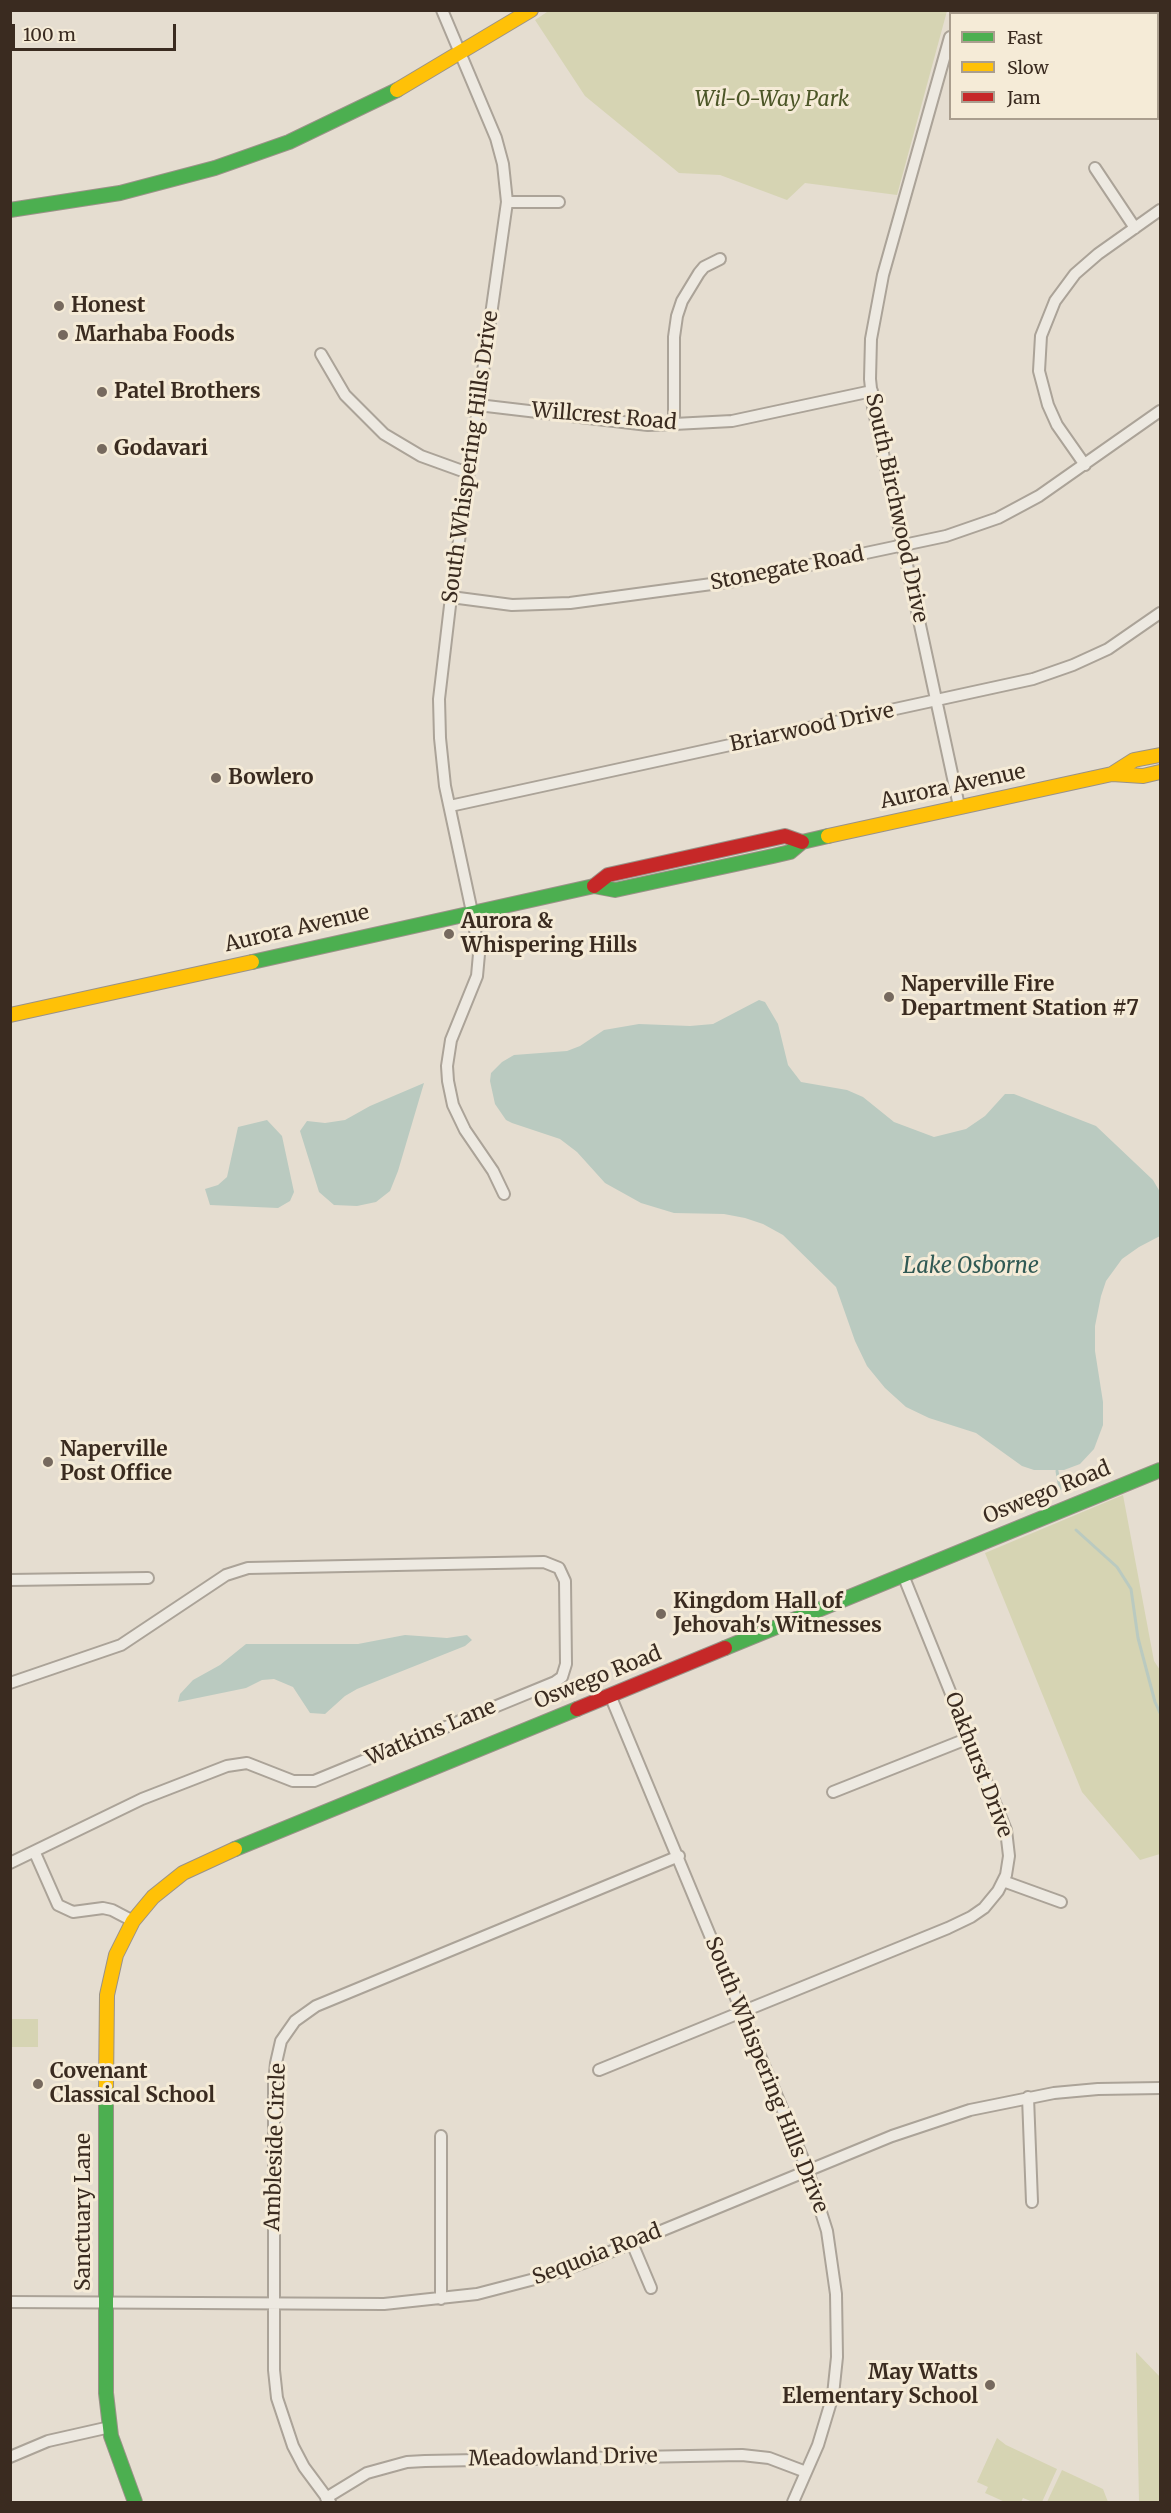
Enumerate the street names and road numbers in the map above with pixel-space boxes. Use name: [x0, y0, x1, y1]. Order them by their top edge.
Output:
street label: South Whispering Hills Drive: [438, 309, 504, 605]
street label: South Birchwood Drive: [859, 391, 933, 625]
street label: Willcrest Road: [530, 398, 678, 436]
street label: Stonegate Road: [708, 542, 866, 596]
street label: Briarwood Drive: [728, 698, 896, 758]
street label: Aurora Avenue: [878, 759, 1028, 815]
street label: Aurora Avenue: [222, 900, 372, 958]
street label: Oswego Road: [980, 1456, 1114, 1530]
street label: Oswego Road: [531, 1641, 665, 1715]
street label: Oakhurst Drive: [939, 1689, 1017, 1841]
street label: Watkins Lane: [362, 1694, 500, 1772]
street label: South Whispering Hills Drive: [699, 1933, 833, 2217]
street label: Ambleside Circle: [260, 2063, 292, 2231]
street label: Sanctuary Lane: [71, 2133, 97, 2291]
street label: Sequoia Road: [529, 2219, 665, 2291]
street label: Meadowland Drive: [468, 2444, 658, 2472]

